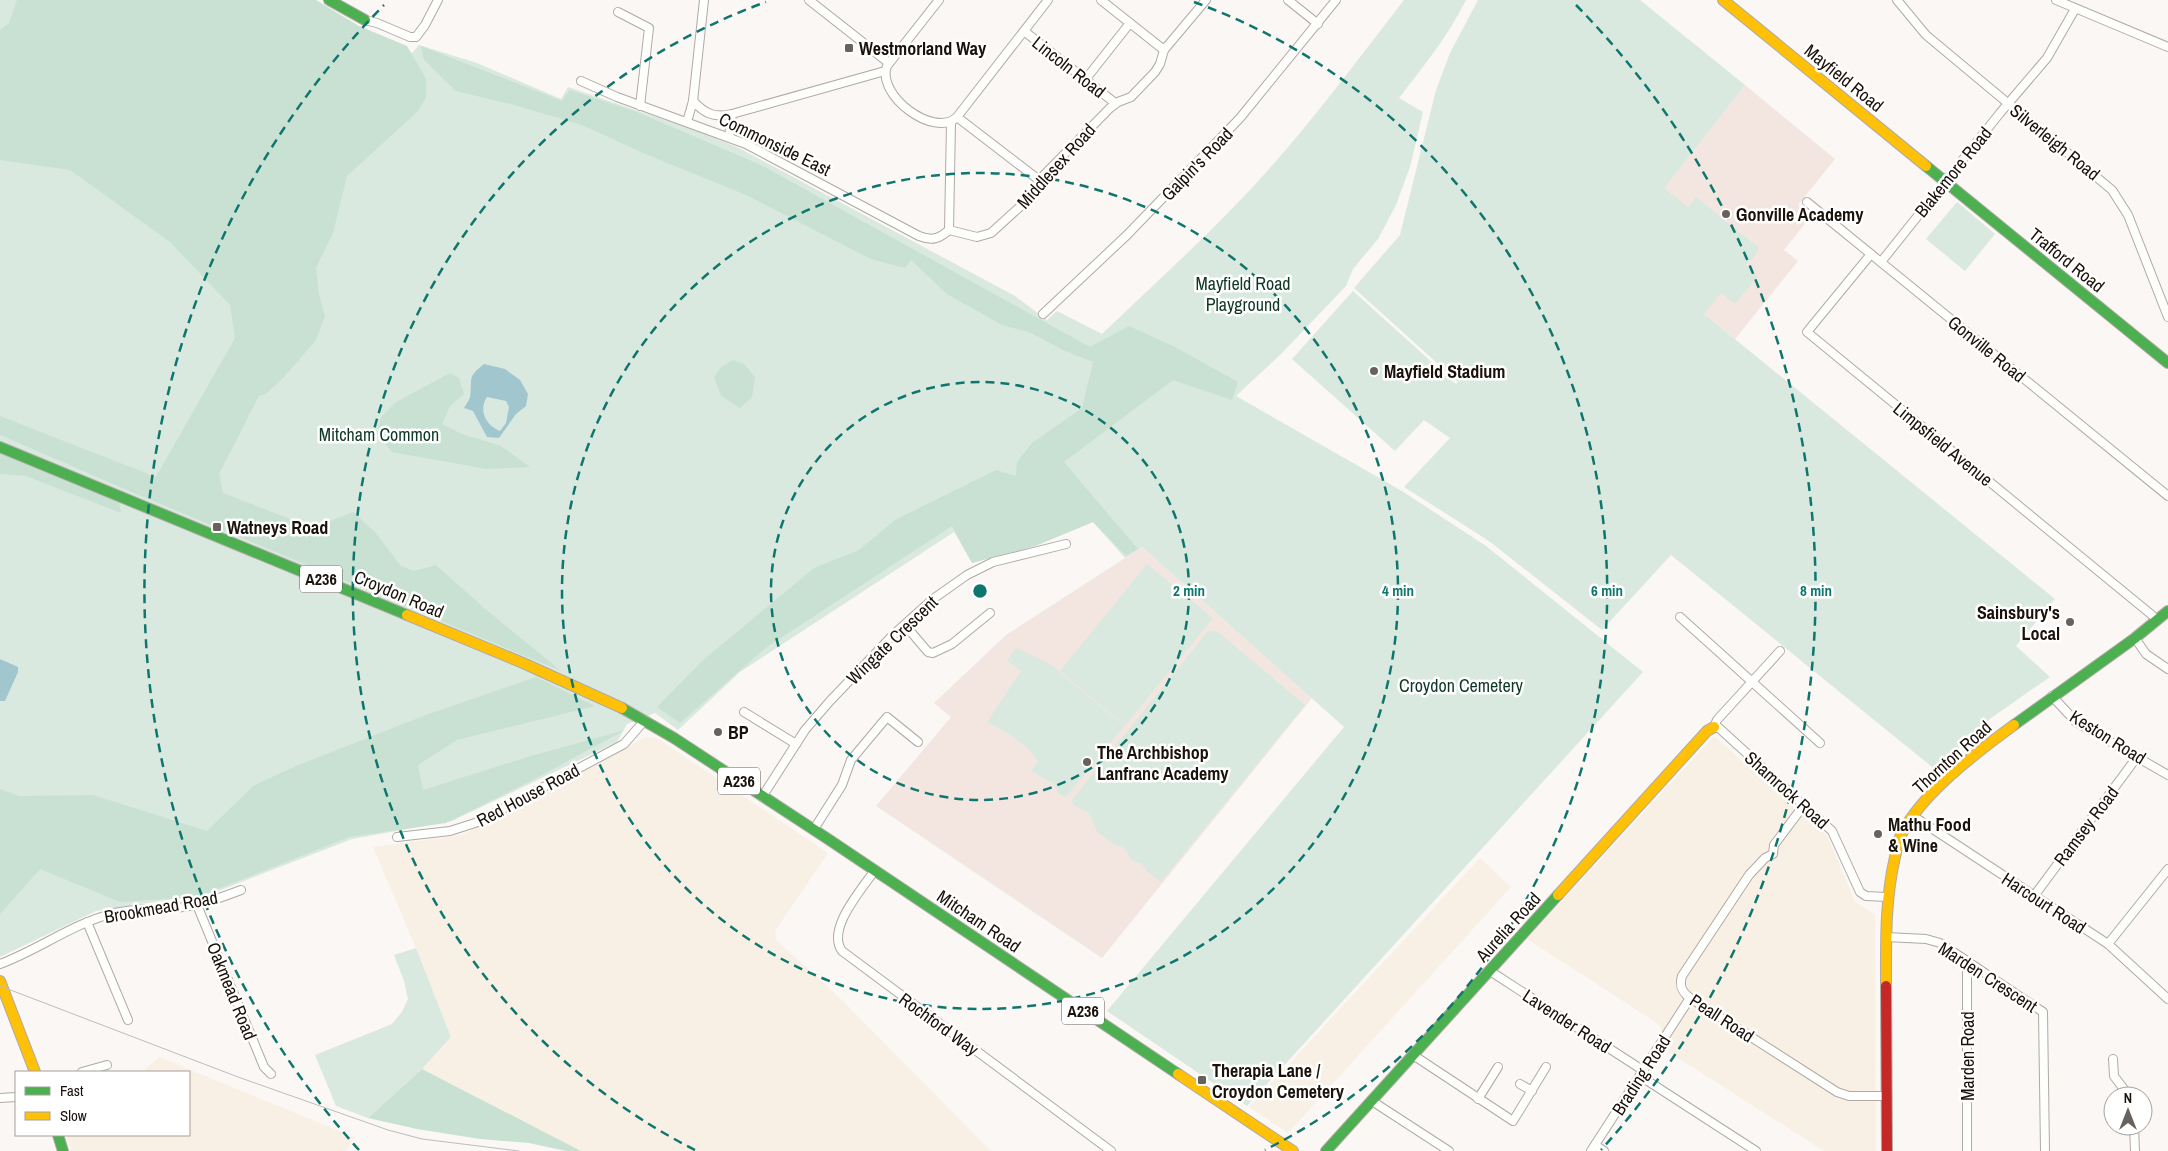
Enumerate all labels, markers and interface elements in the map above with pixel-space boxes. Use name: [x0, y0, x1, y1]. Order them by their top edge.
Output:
street label: Lincoln Road: [1027, 30, 1111, 104]
place label: Westmorland Way: [859, 36, 987, 61]
street label: Mayfield Road: [1799, 38, 1889, 118]
marker: Westmorland Way: [843, 42, 855, 54]
street label: Silverleigh Road: [2005, 98, 2105, 186]
street label: Commonside East: [715, 106, 835, 182]
street label: Middlesex Road: [1011, 118, 1101, 214]
street label: Blakemore Road: [1909, 121, 1997, 223]
street label: Galpin's Road: [1156, 122, 1238, 206]
place label: Gonville Academy: [1736, 202, 1864, 227]
marker: Gonville Academy: [1720, 208, 1732, 220]
street label: Trafford Road: [2024, 222, 2110, 298]
park label: Mayfield Road Playground: [1195, 271, 1291, 317]
street label: Gonville Road: [1943, 310, 2031, 388]
place label: Mayfield Stadium: [1384, 359, 1505, 384]
marker: Mayfield Stadium: [1368, 365, 1380, 377]
street label: Limpsfield Avenue: [1888, 396, 1998, 492]
park label: Mitcham Common: [319, 422, 439, 447]
place label: Watneys Road: [227, 515, 328, 540]
marker: Watneys Road: [211, 521, 223, 533]
street label: Croydon Road: [350, 564, 448, 624]
road number: A236: [300, 566, 342, 592]
text: 2 min: [1173, 580, 1205, 601]
text: 4 min: [1382, 580, 1414, 601]
text: 6 min: [1591, 580, 1623, 601]
text: 8 min: [1800, 580, 1832, 601]
centre of rings: [971, 582, 989, 600]
street label: Wingate Crescent: [841, 590, 943, 690]
place label: Sainsbury's Local: [1977, 600, 2060, 646]
marker: Sainsbury's Local: [2064, 616, 2076, 628]
park label: Croydon Cemetery: [1399, 673, 1524, 698]
street label: Keston Road: [2065, 704, 2151, 770]
street label: Thornton Road: [1907, 715, 1997, 799]
place label: BP: [728, 720, 749, 745]
marker: BP: [712, 726, 724, 738]
place label: The Archbishop Lanfranc Academy: [1097, 740, 1229, 786]
street label: Shamrock Road: [1739, 745, 1835, 835]
marker: The Archbishop Lanfranc Academy: [1081, 756, 1093, 768]
street label: Red House Road: [472, 757, 584, 833]
road number: A236: [718, 768, 760, 794]
street label: Ramsey Road: [2048, 781, 2124, 871]
place label: Mathu Food & Wine: [1888, 812, 1971, 858]
marker: Mathu Food & Wine: [1872, 828, 1884, 840]
street label: Harcourt Road: [1997, 866, 2091, 940]
street label: Mitcham Road: [932, 884, 1026, 958]
street label: Brookmead Road: [102, 885, 220, 929]
street label: Aurelia Road: [1469, 887, 1546, 968]
street label: Marden Crescent: [1934, 936, 2042, 1018]
street label: Oakmead Road: [201, 938, 263, 1044]
street label: Lavender Road: [1518, 983, 1616, 1059]
street label: Rochford Way: [894, 987, 984, 1062]
street label: Peall Road: [1685, 988, 1759, 1048]
road number: A236: [1062, 998, 1104, 1024]
street label: Marden Road: [1955, 1011, 1980, 1101]
street label: Brading Road: [1606, 1030, 1676, 1120]
place label: Therapia Lane / Croydon Cemetery: [1212, 1058, 1345, 1104]
legend: [15, 1071, 190, 1136]
marker: Therapia Lane / Croydon Cemetery: [1196, 1074, 1208, 1086]
text: Fast: [60, 1080, 84, 1101]
north arrow: [2103, 1086, 2153, 1136]
text: N: [2124, 1089, 2132, 1107]
text: Slow: [60, 1105, 87, 1126]

